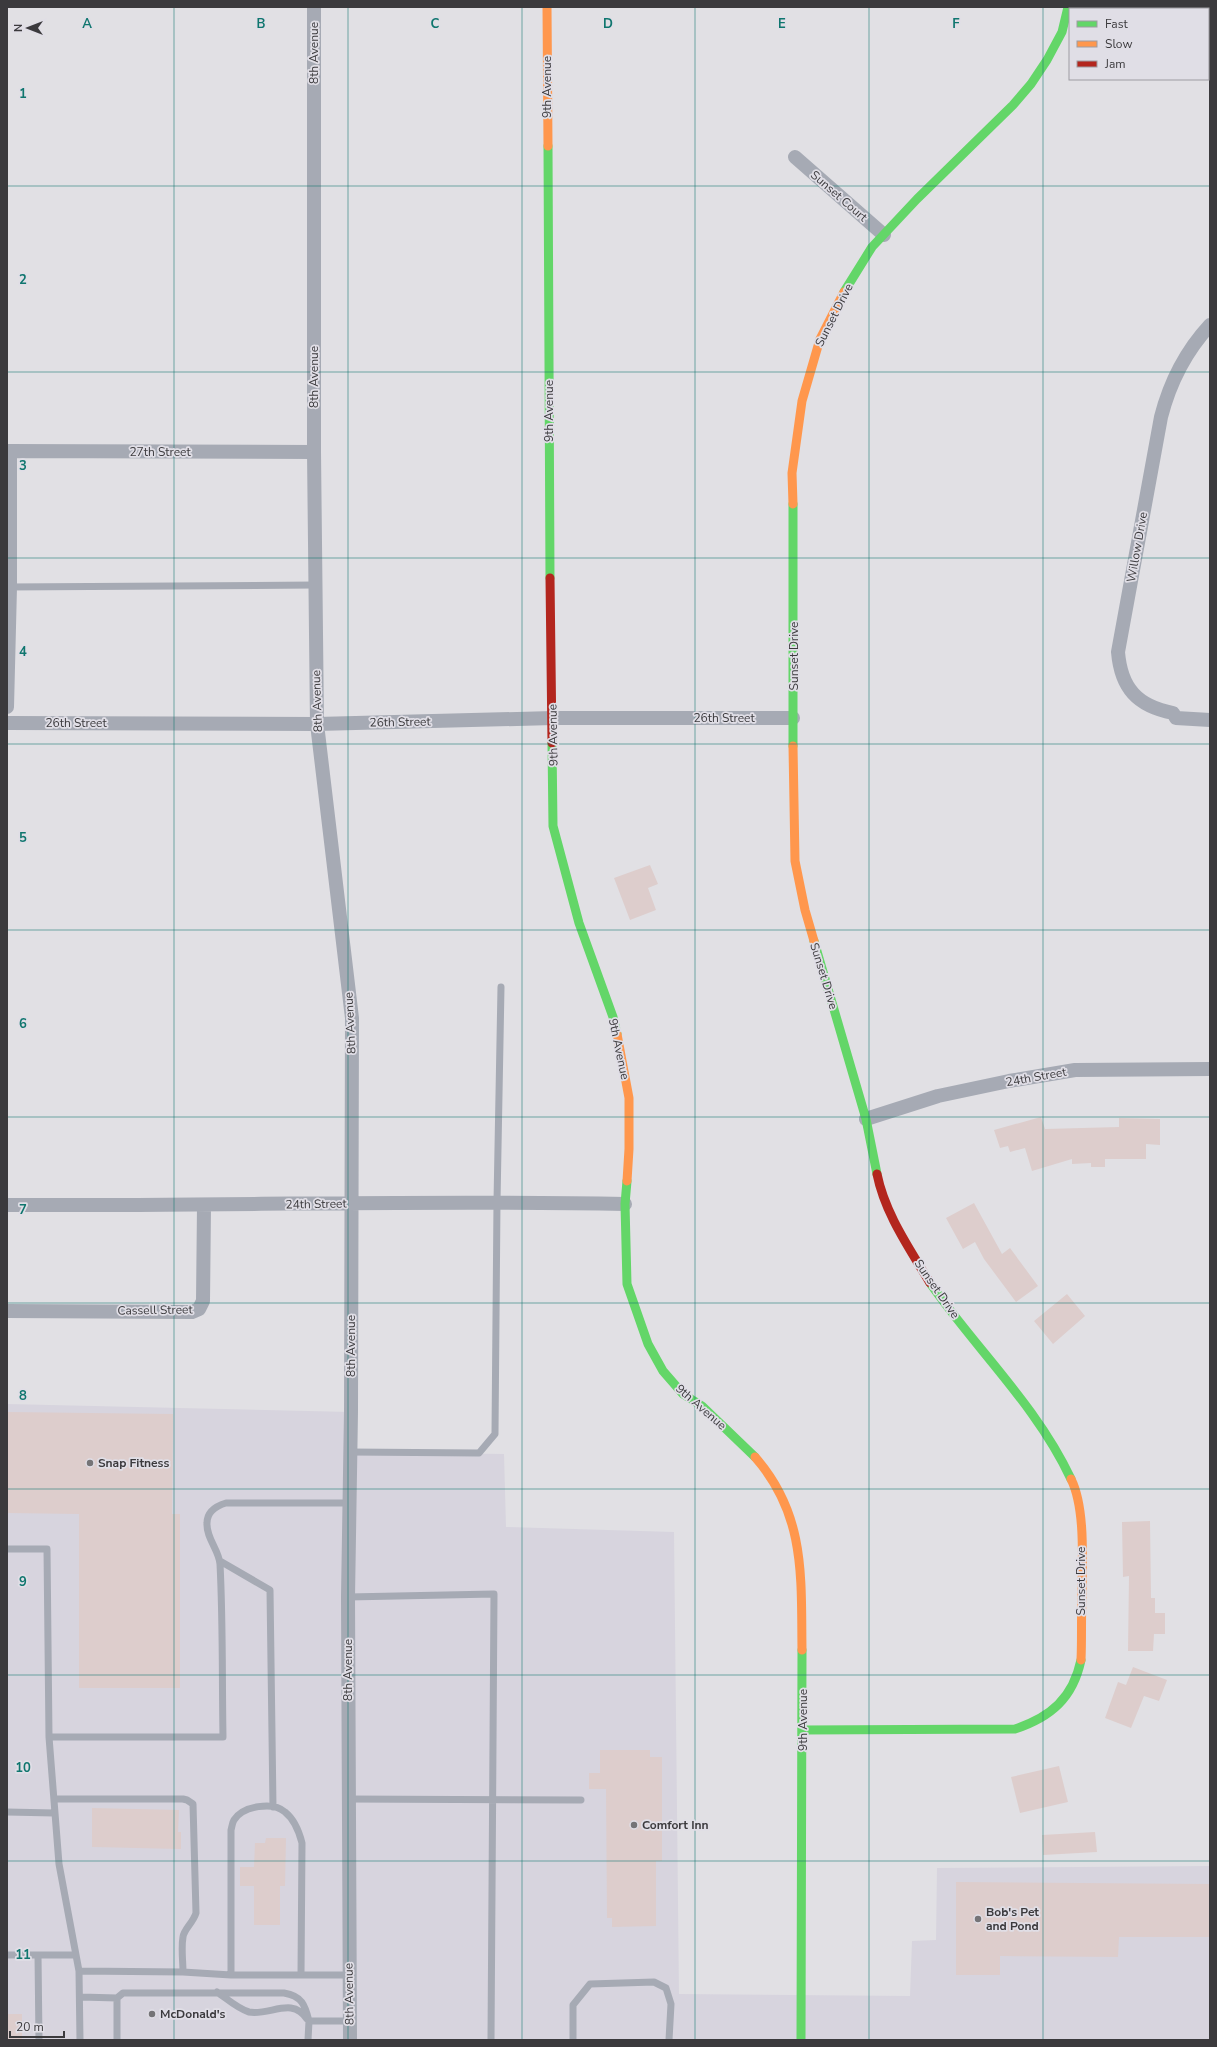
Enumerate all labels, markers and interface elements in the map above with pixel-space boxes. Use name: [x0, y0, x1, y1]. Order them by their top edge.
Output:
north arrow: [8, 8, 48, 48]
legend: [1069, 8, 1209, 80]
text: A: [82, 15, 92, 33]
text: B: [257, 15, 266, 33]
text: C: [431, 15, 440, 33]
text: D: [603, 15, 613, 33]
text: E: [778, 15, 786, 33]
text: F: [952, 15, 960, 33]
text: Fast: [1105, 16, 1128, 32]
street label: 8th Avenue: [306, 22, 322, 84]
text: N: [11, 24, 26, 32]
text: Slow: [1105, 36, 1133, 52]
street label: 9th Avenue: [539, 56, 555, 118]
text: Jam: [1104, 56, 1126, 72]
text: 1: [19, 85, 27, 103]
street label: Sunset Court: [807, 167, 871, 226]
text: 2: [19, 271, 27, 289]
street label: Sunset Drive: [811, 281, 857, 349]
street label: 8th Avenue: [306, 346, 322, 408]
street label: 9th Avenue: [541, 380, 557, 442]
street label: 27th Street: [129, 444, 191, 460]
text: 3: [19, 457, 27, 475]
street label: Willow Drive: [1123, 511, 1151, 583]
street label: Sunset Drive: [786, 622, 802, 690]
text: 4: [19, 643, 27, 661]
street label: 8th Avenue: [308, 670, 326, 732]
street label: 9th Avenue: [544, 704, 562, 766]
street label: 26th Street: [693, 710, 755, 726]
street label: 26th Street: [369, 713, 432, 731]
street label: 26th Street: [45, 715, 107, 731]
text: 5: [19, 829, 27, 847]
street label: Sunset Drive: [806, 941, 842, 1011]
street label: 8th Avenue: [340, 992, 360, 1054]
text: 6: [19, 1015, 27, 1033]
street label: 9th Avenue: [605, 1017, 633, 1081]
street label: 24th Street: [1004, 1064, 1068, 1090]
street label: 24th Street: [285, 1195, 348, 1213]
text: 7: [19, 1201, 27, 1219]
street label: Sunset Drive: [911, 1256, 963, 1322]
street label: Cassell Street: [117, 1301, 193, 1319]
street label: 8th Avenue: [343, 1315, 359, 1377]
street label: 9th Avenue: [672, 1381, 730, 1433]
text: 8: [19, 1387, 27, 1405]
place label: Snap Fitness: [98, 1455, 169, 1471]
marker: Snap Fitness: [85, 1458, 95, 1468]
street label: Sunset Drive: [1073, 1547, 1089, 1615]
text: 9: [19, 1573, 27, 1591]
street label: 8th Avenue: [340, 1639, 356, 1701]
street label: 9th Avenue: [795, 1689, 811, 1751]
text: 10: [15, 1759, 31, 1777]
place label: Comfort Inn: [642, 1817, 709, 1833]
marker: Comfort Inn: [629, 1820, 639, 1830]
place label: Bob's Pet and Pond: [986, 1904, 1039, 1934]
marker: Bob's Pet and Pond: [973, 1914, 983, 1924]
text: 11: [15, 1946, 31, 1964]
street label: 8th Avenue: [340, 1963, 358, 2025]
place label: McDonald's: [160, 2006, 226, 2022]
marker: McDonald's: [147, 2009, 157, 2019]
scale bar: [10, 2013, 64, 2039]
text: 20 m: [16, 2019, 44, 2035]

